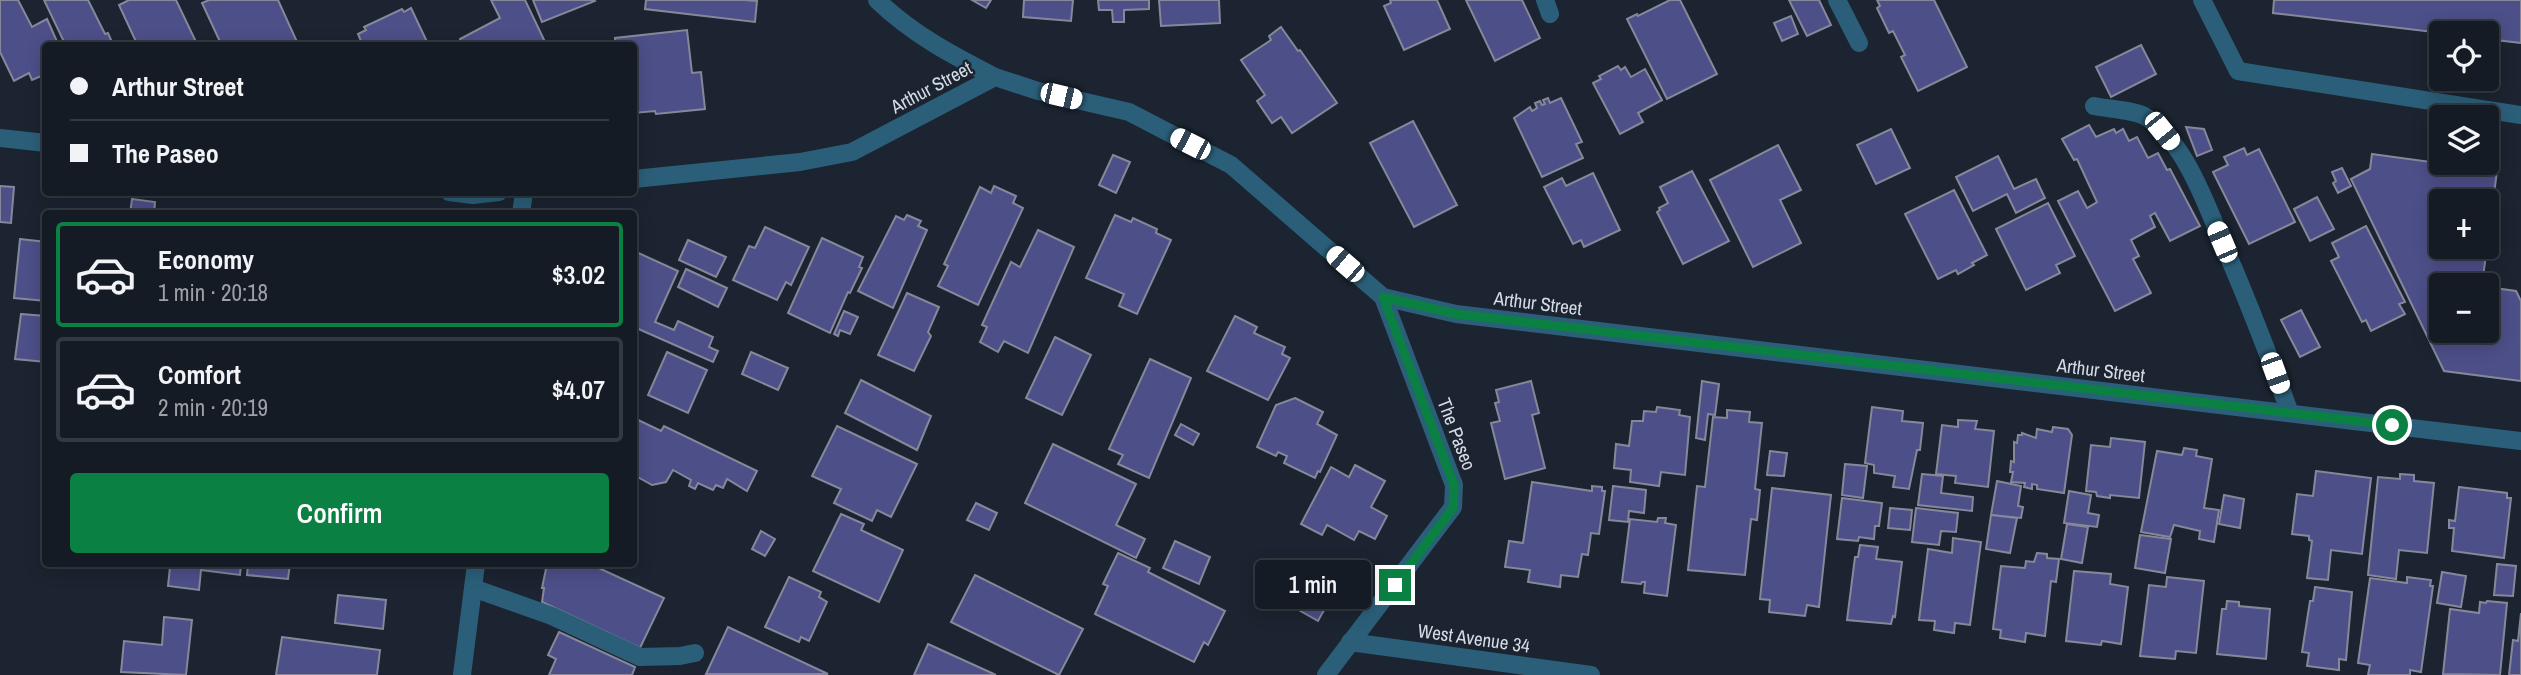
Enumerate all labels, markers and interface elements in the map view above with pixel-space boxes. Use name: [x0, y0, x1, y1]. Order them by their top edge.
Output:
map controls: [2429, 21, 2499, 343]
button: locate: [2429, 21, 2499, 91]
street label: Arthur Street: [885, 54, 977, 120]
text: Arthur Street: [112, 69, 243, 104]
car: [1039, 81, 1084, 111]
button: layers: [2429, 105, 2499, 175]
car: [2141, 108, 2184, 154]
car: [1167, 125, 1214, 163]
text: The Paseo: [112, 136, 219, 171]
button: +: [2429, 189, 2499, 259]
car: [2205, 219, 2240, 265]
text: Economy: [158, 242, 254, 277]
car: [1323, 242, 1368, 286]
icon: car: [74, 243, 137, 306]
text: $3.02: [552, 257, 605, 292]
button: −: [2429, 273, 2499, 343]
text: 1 min · 20:18: [158, 277, 268, 308]
street label: Arthur Street: [1492, 285, 1584, 321]
car: [2258, 350, 2293, 396]
street label: Arthur Street: [2055, 352, 2147, 388]
text: Comfort: [158, 357, 241, 392]
icon: car: [74, 358, 137, 421]
text: $4.07: [552, 372, 605, 407]
text: 2 min · 20:19: [158, 392, 268, 423]
street label: The Paseo: [1431, 394, 1483, 474]
route start: [2376, 409, 2408, 441]
button: Confirm: [70, 473, 609, 553]
callout: 1 min: [1255, 560, 1370, 610]
text: 1 min: [1289, 569, 1337, 600]
route end: [1379, 569, 1411, 601]
street label: West Avenue 34: [1416, 617, 1532, 659]

